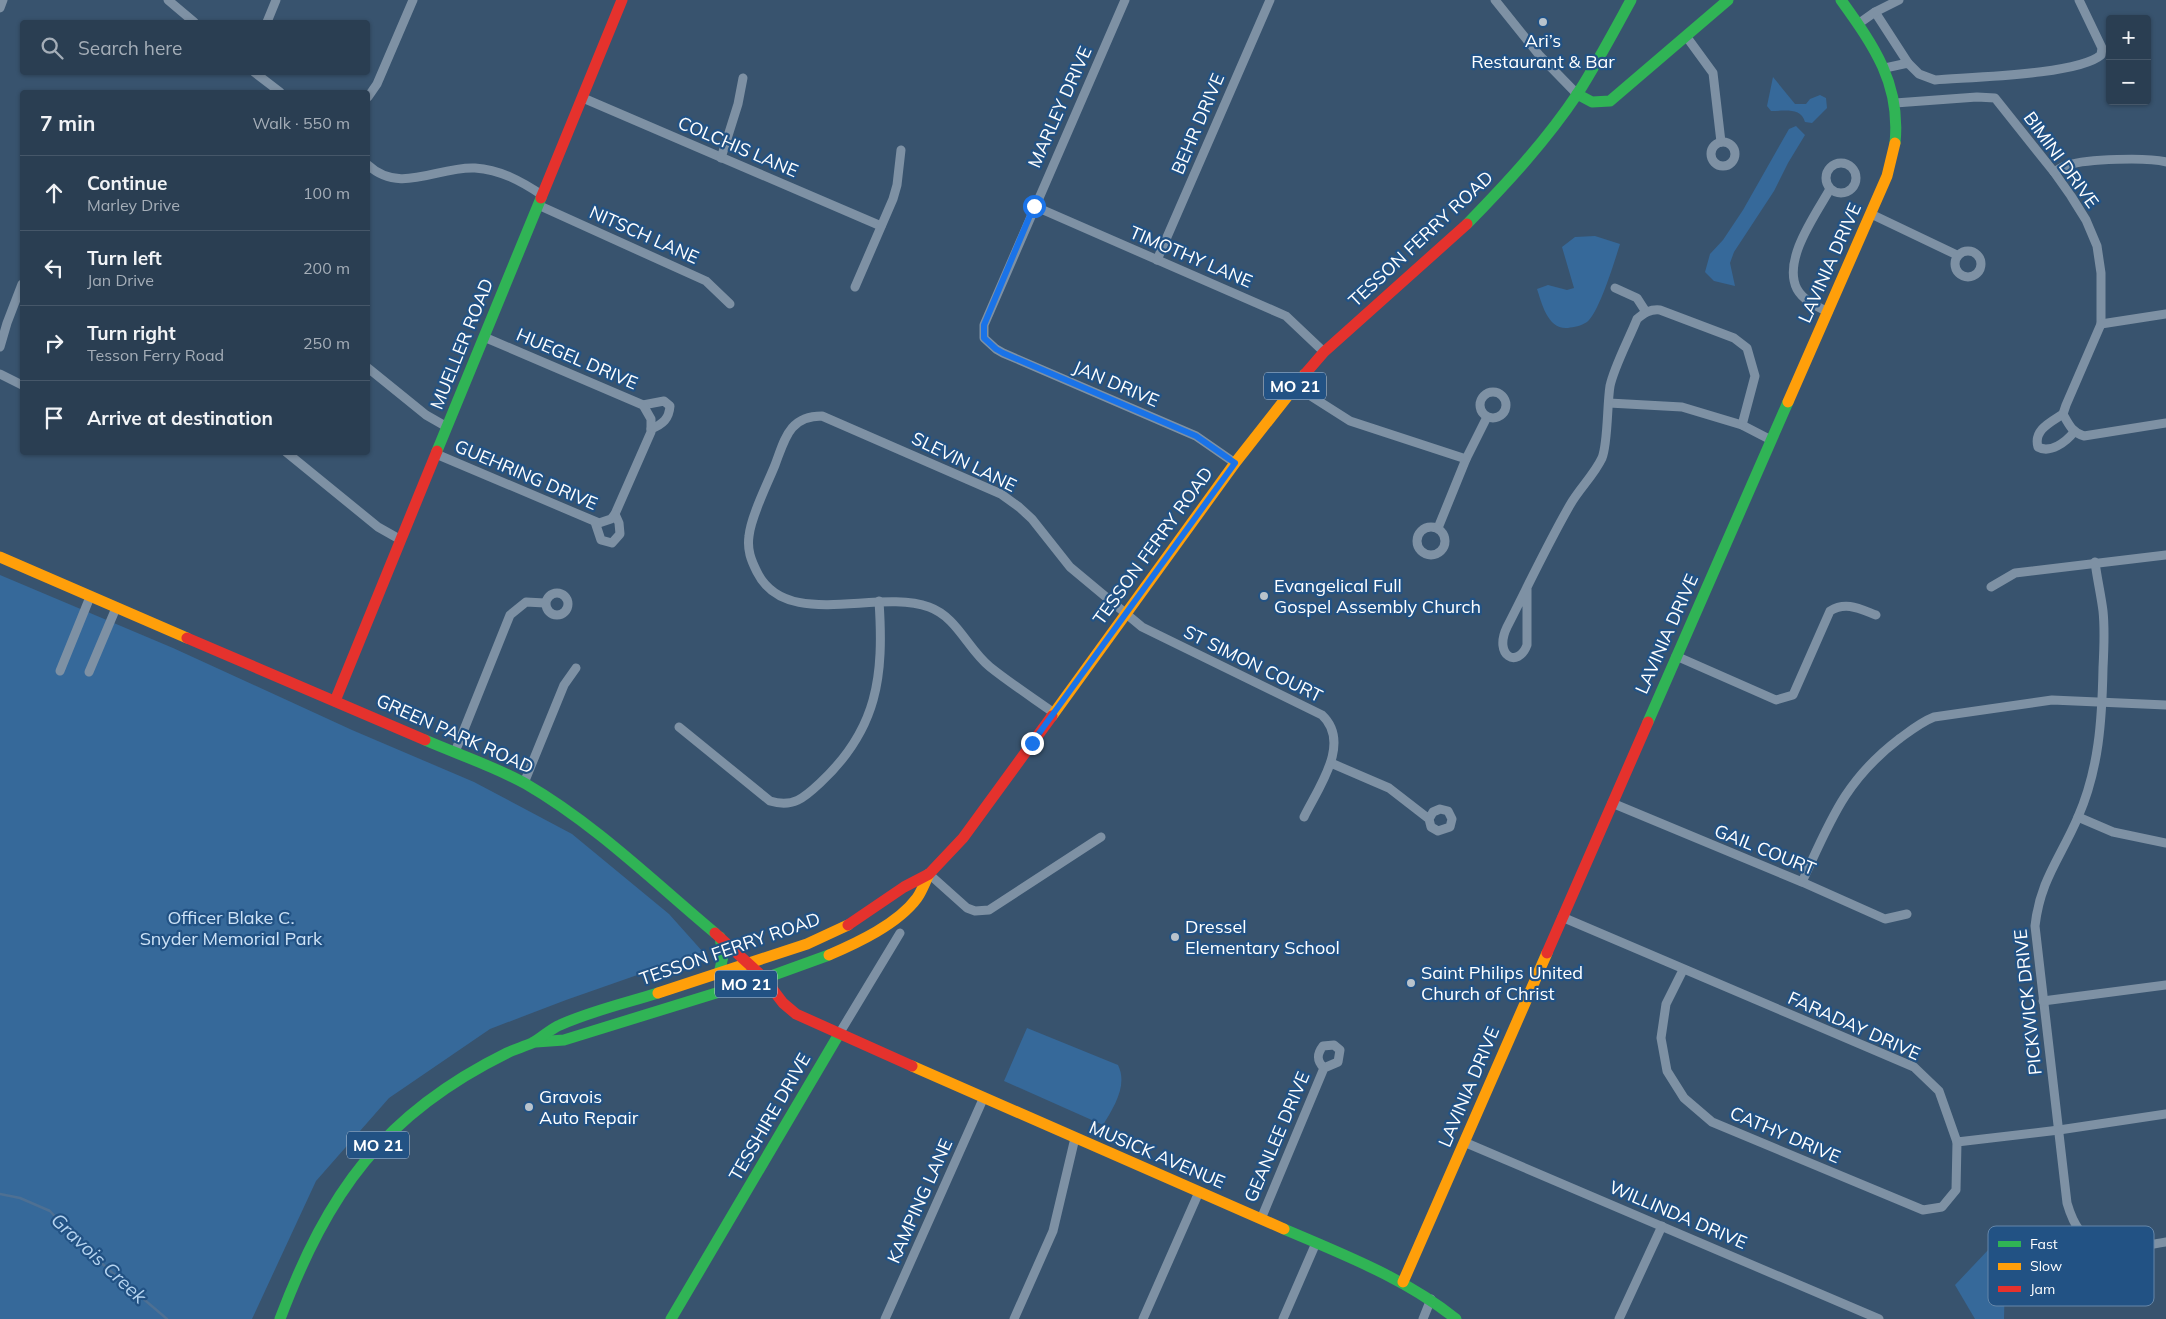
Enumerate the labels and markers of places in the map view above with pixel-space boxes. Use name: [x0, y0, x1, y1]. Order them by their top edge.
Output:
marker: Ari’s Restaurant & Bar: [1537, 16, 1549, 28]
place label: Ari’s Restaurant & Bar: [1471, 29, 1615, 73]
place label: Evangelical Full Gospel Assembly Church: [1274, 574, 1481, 618]
marker: Evangelical Full Gospel Assembly Church: [1258, 590, 1270, 602]
place label: Dressel Elementary School: [1185, 915, 1340, 959]
marker: Dressel Elementary School: [1169, 931, 1181, 943]
place label: Saint Philips United Church of Christ: [1421, 961, 1583, 1005]
marker: Saint Philips United Church of Christ: [1405, 977, 1417, 989]
place label: Gravois Auto Repair: [539, 1085, 639, 1129]
marker: Gravois Auto Repair: [523, 1101, 535, 1113]

